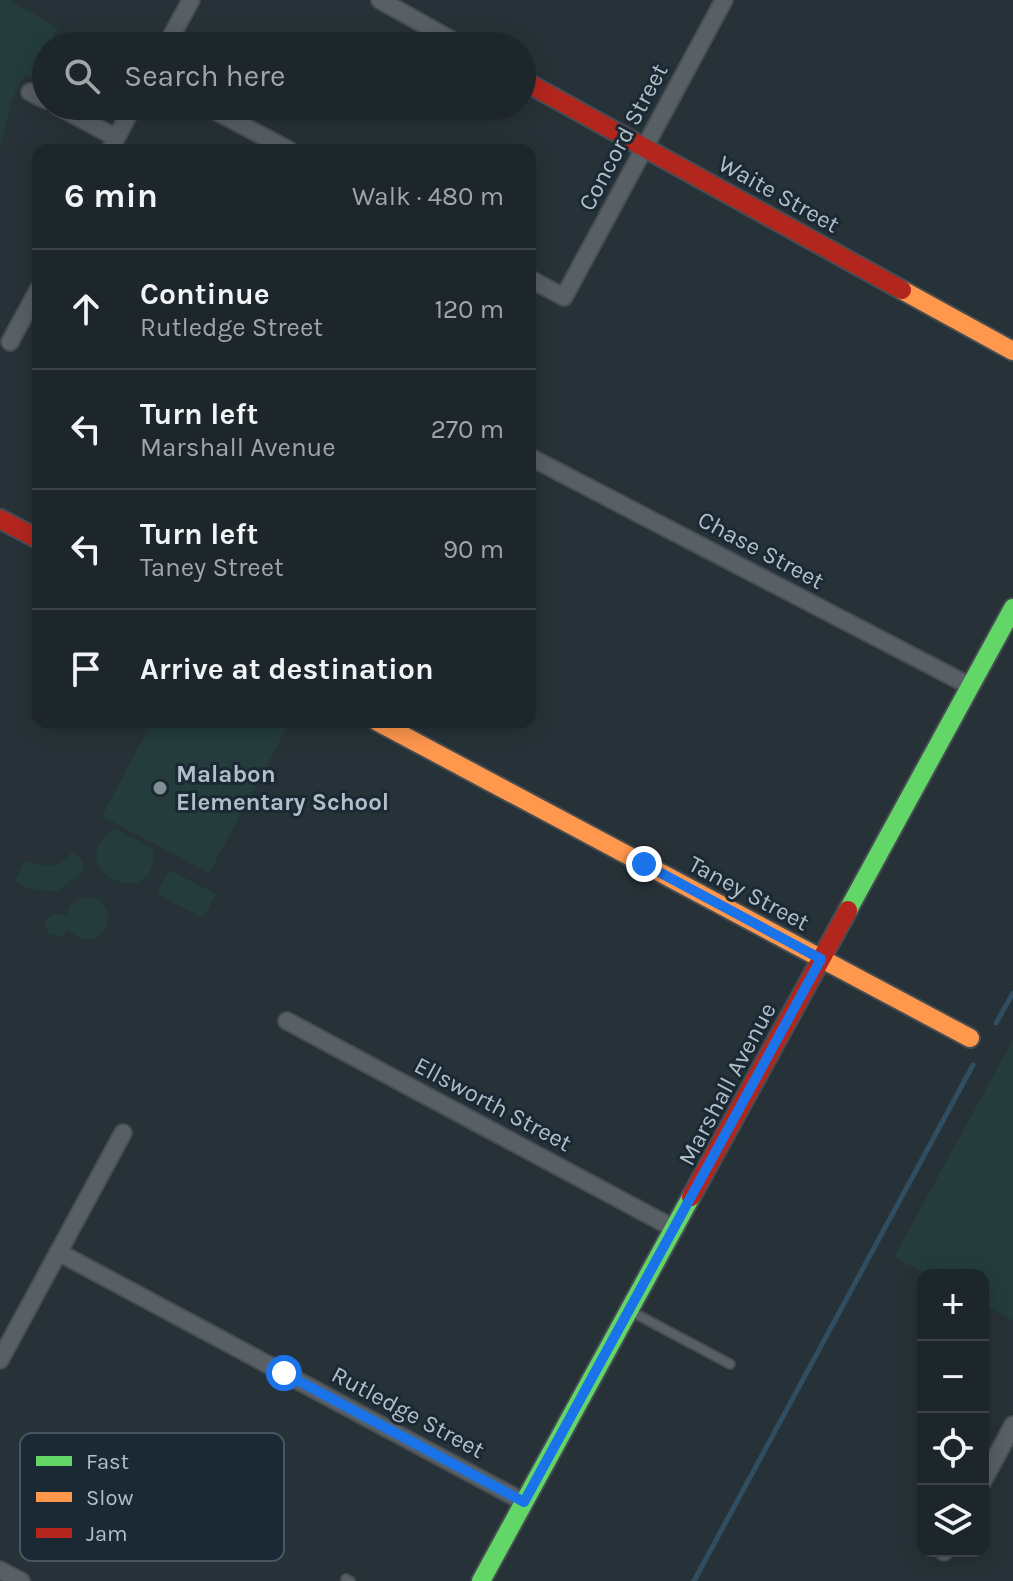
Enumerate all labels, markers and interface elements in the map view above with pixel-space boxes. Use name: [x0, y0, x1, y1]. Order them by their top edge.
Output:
search box: [32, 32, 536, 120]
icon: search: [60, 54, 104, 98]
text: Search here: [124, 58, 285, 94]
street label: Concord Street: [573, 59, 673, 215]
street label: Waite Street: [714, 149, 844, 239]
text: 6 min: [64, 176, 158, 216]
text: Walk · 480 m: [352, 181, 504, 212]
text: Continue: [140, 276, 270, 312]
icon: ahead: [64, 287, 108, 331]
text: 120 m: [434, 294, 504, 325]
text: Rutledge Street: [140, 312, 323, 343]
text: Turn left: [140, 396, 258, 432]
icon: left: [64, 407, 108, 451]
text: 270 m: [431, 414, 504, 445]
text: Marshall Avenue: [140, 432, 336, 463]
street label: Chase Street: [693, 505, 829, 595]
text: Turn left: [140, 516, 258, 552]
icon: left: [64, 527, 108, 571]
text: 90 m: [443, 534, 504, 565]
text: Taney Street: [140, 552, 284, 583]
icon: arrive: [64, 647, 108, 691]
text: Arrive at destination: [140, 651, 434, 687]
place label: Malabon Elementary School: [176, 760, 389, 816]
marker: Malabon Elementary School: [151, 779, 169, 797]
route end: [626, 846, 662, 882]
street label: Taney Street: [684, 849, 814, 937]
street label: Marshall Avenue: [672, 998, 782, 1170]
street label: Ellsworth Street: [410, 1051, 576, 1157]
map controls: [917, 1269, 989, 1557]
button: +: [917, 1269, 989, 1341]
button: −: [917, 1341, 989, 1413]
route start: [266, 1355, 302, 1391]
street label: Rutledge Street: [327, 1360, 489, 1464]
button: locate: [917, 1413, 989, 1485]
legend: [20, 1433, 284, 1561]
text: Fast: [86, 1449, 129, 1475]
text: Slow: [86, 1485, 133, 1511]
button: layers: [917, 1485, 989, 1557]
text: Jam: [86, 1521, 128, 1547]

